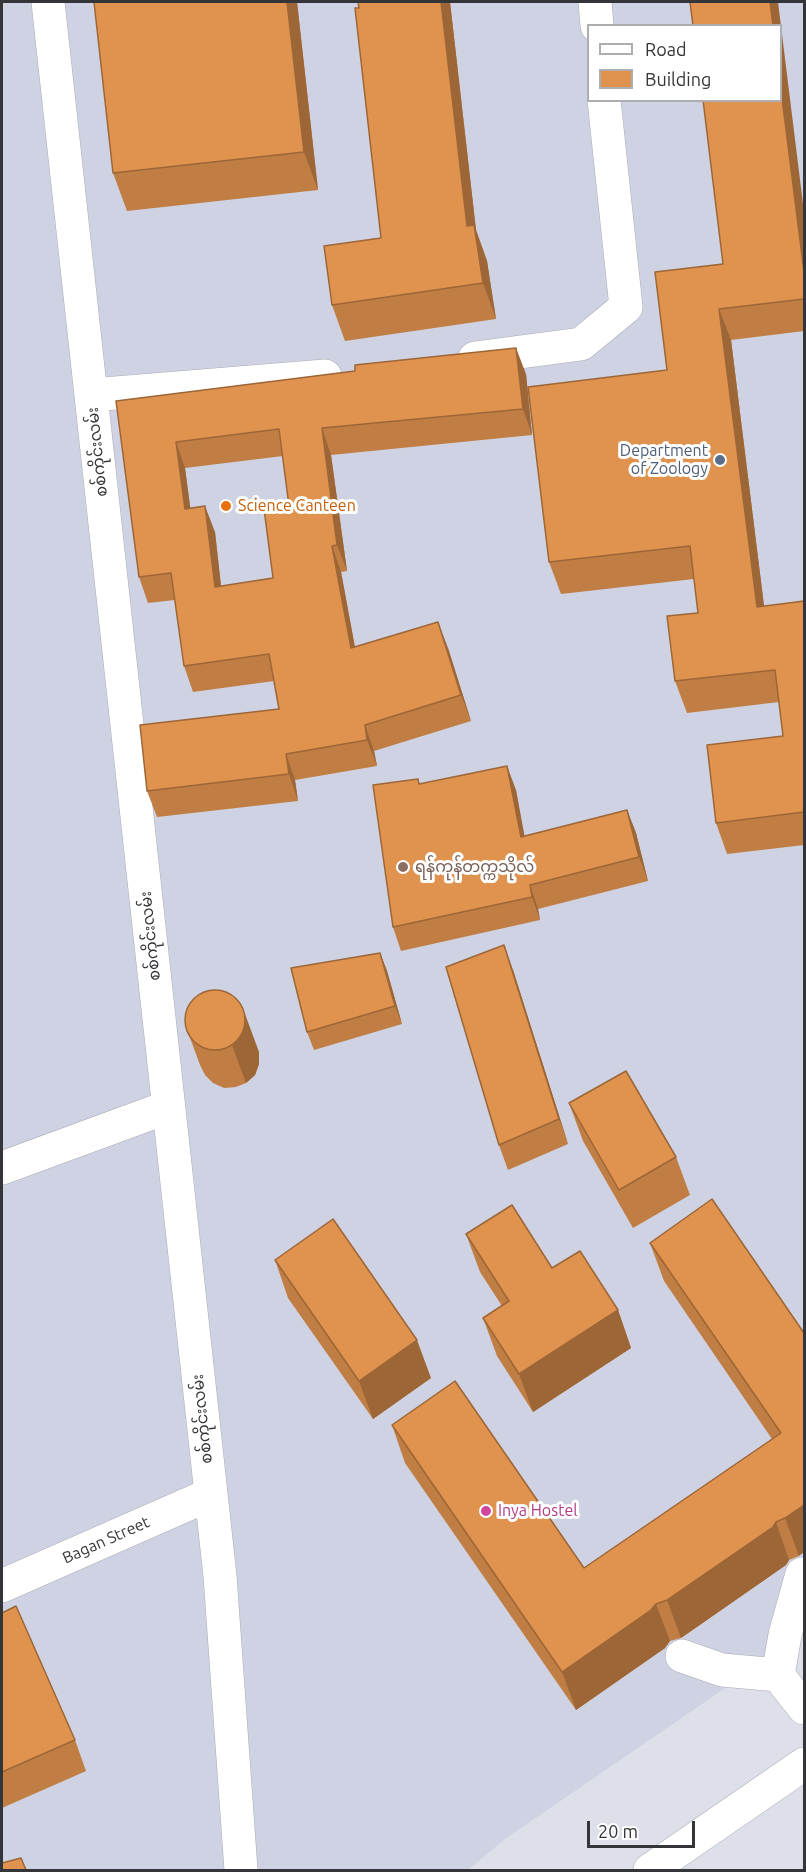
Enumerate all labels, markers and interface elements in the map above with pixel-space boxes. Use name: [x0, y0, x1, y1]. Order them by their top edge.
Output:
legend: [587, 24, 782, 102]
text: Road: [645, 39, 687, 59]
text: Building: [645, 69, 711, 89]
street label: စစ်ကိုင်းလမ်း: [83, 406, 111, 498]
place label: Department of Zoology: [620, 441, 708, 479]
marker: Department of Zoology: [713, 453, 727, 467]
place label: Science Canteen: [238, 496, 356, 516]
marker: Science Canteen: [219, 499, 233, 513]
place label: ရန်ကုန်တက္ကသိုလ်: [415, 857, 534, 877]
marker: ရန်ကုန်တက္ကသိုလ်: [396, 860, 410, 874]
street label: စစ်ကိုင်းလမ်း: [136, 890, 164, 982]
street label: စစ်ကိုင်းလမ်း: [188, 1373, 216, 1465]
place label: Inya Hostel: [498, 1501, 577, 1521]
marker: Inya Hostel: [479, 1504, 493, 1518]
street label: Bagan Street: [59, 1512, 153, 1568]
scale bar: [590, 1809, 698, 1847]
text: 20 m: [598, 1821, 638, 1841]

